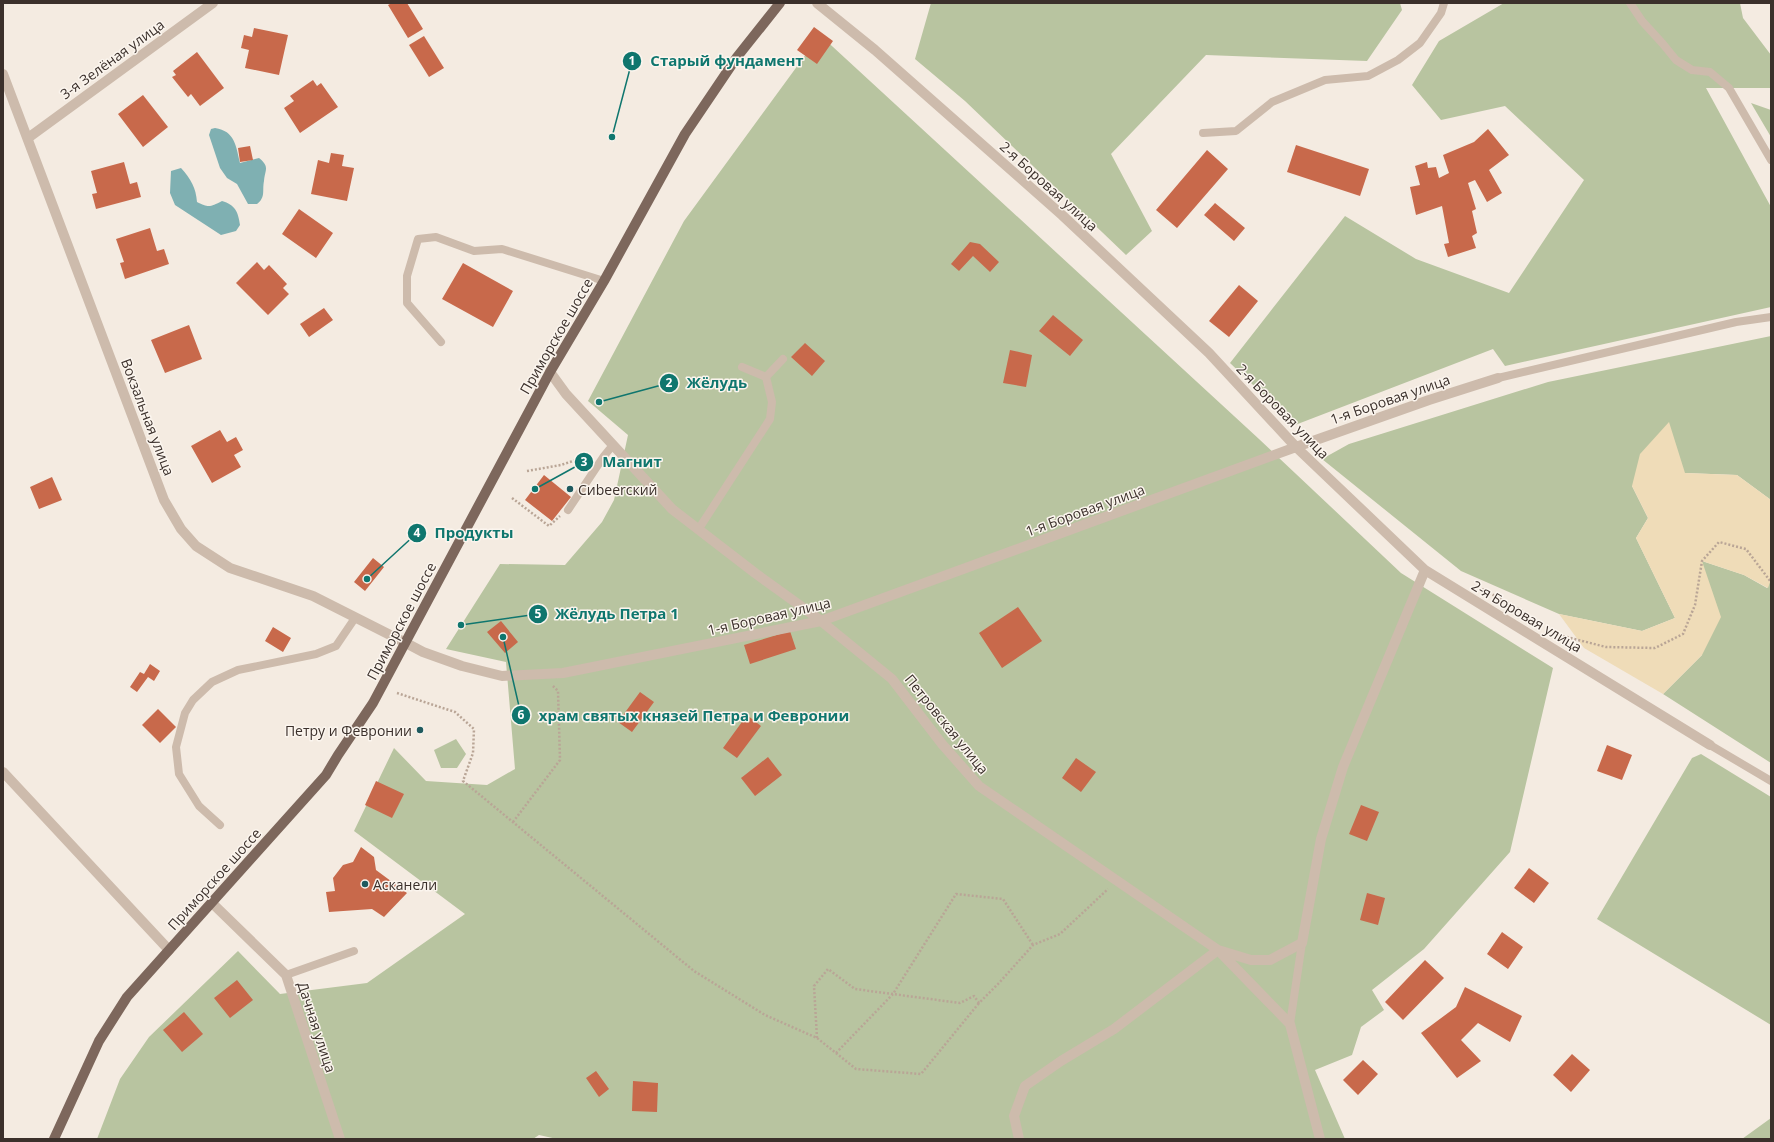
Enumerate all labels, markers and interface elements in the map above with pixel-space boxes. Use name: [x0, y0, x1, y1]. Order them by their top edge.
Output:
street label: 3-я Зелёная улица: [56, 15, 168, 103]
callout: Старый фундамент: [622, 47, 812, 74]
text: Старый фундамент: [650, 50, 804, 70]
text: 1: [629, 52, 635, 69]
street label: 2-я Боровая улица: [996, 137, 1102, 235]
street label: Приморское шоссе: [515, 274, 597, 397]
street label: Вокзальная улица: [117, 356, 179, 478]
street label: 2-я Боровая улица: [1233, 359, 1333, 463]
callout: Жёлудь: [659, 369, 755, 396]
street label: 1-я Боровая улица: [1328, 370, 1452, 428]
text: Жёлудь: [687, 372, 747, 392]
text: 2: [666, 374, 673, 391]
callout: Магнит: [574, 448, 669, 475]
text: Магнит: [602, 451, 662, 471]
text: 3: [581, 453, 588, 470]
place label: Сиbeerский: [578, 480, 657, 499]
street label: 1-я Боровая улица: [1023, 480, 1147, 540]
marker: Сиbeerский: [565, 484, 575, 494]
callout: Продукты: [407, 520, 522, 547]
text: Продукты: [435, 522, 513, 542]
text: 4: [414, 524, 421, 541]
street label: Приморское шоссе: [362, 559, 440, 683]
street label: 2-я Боровая улица: [1468, 576, 1586, 656]
street label: 1-я Боровая улица: [706, 593, 832, 639]
callout: Жёлудь Петра 1: [528, 600, 687, 627]
text: Жёлудь Петра 1: [555, 603, 679, 623]
text: 5: [535, 605, 542, 622]
street label: Петровская улица: [901, 670, 993, 778]
callout: храм святых князей Петра и Февронии: [511, 702, 857, 729]
text: храм святых князей Петра и Февронии: [539, 705, 849, 725]
text: 6: [518, 706, 525, 723]
place label: Петру и Февронии: [285, 721, 412, 740]
marker: Петру и Февронии: [415, 725, 425, 735]
street label: Приморское шоссе: [163, 824, 265, 934]
place label: Асканели: [373, 875, 437, 894]
marker: Асканели: [360, 879, 370, 889]
street label: Дачная улица: [293, 979, 341, 1075]

